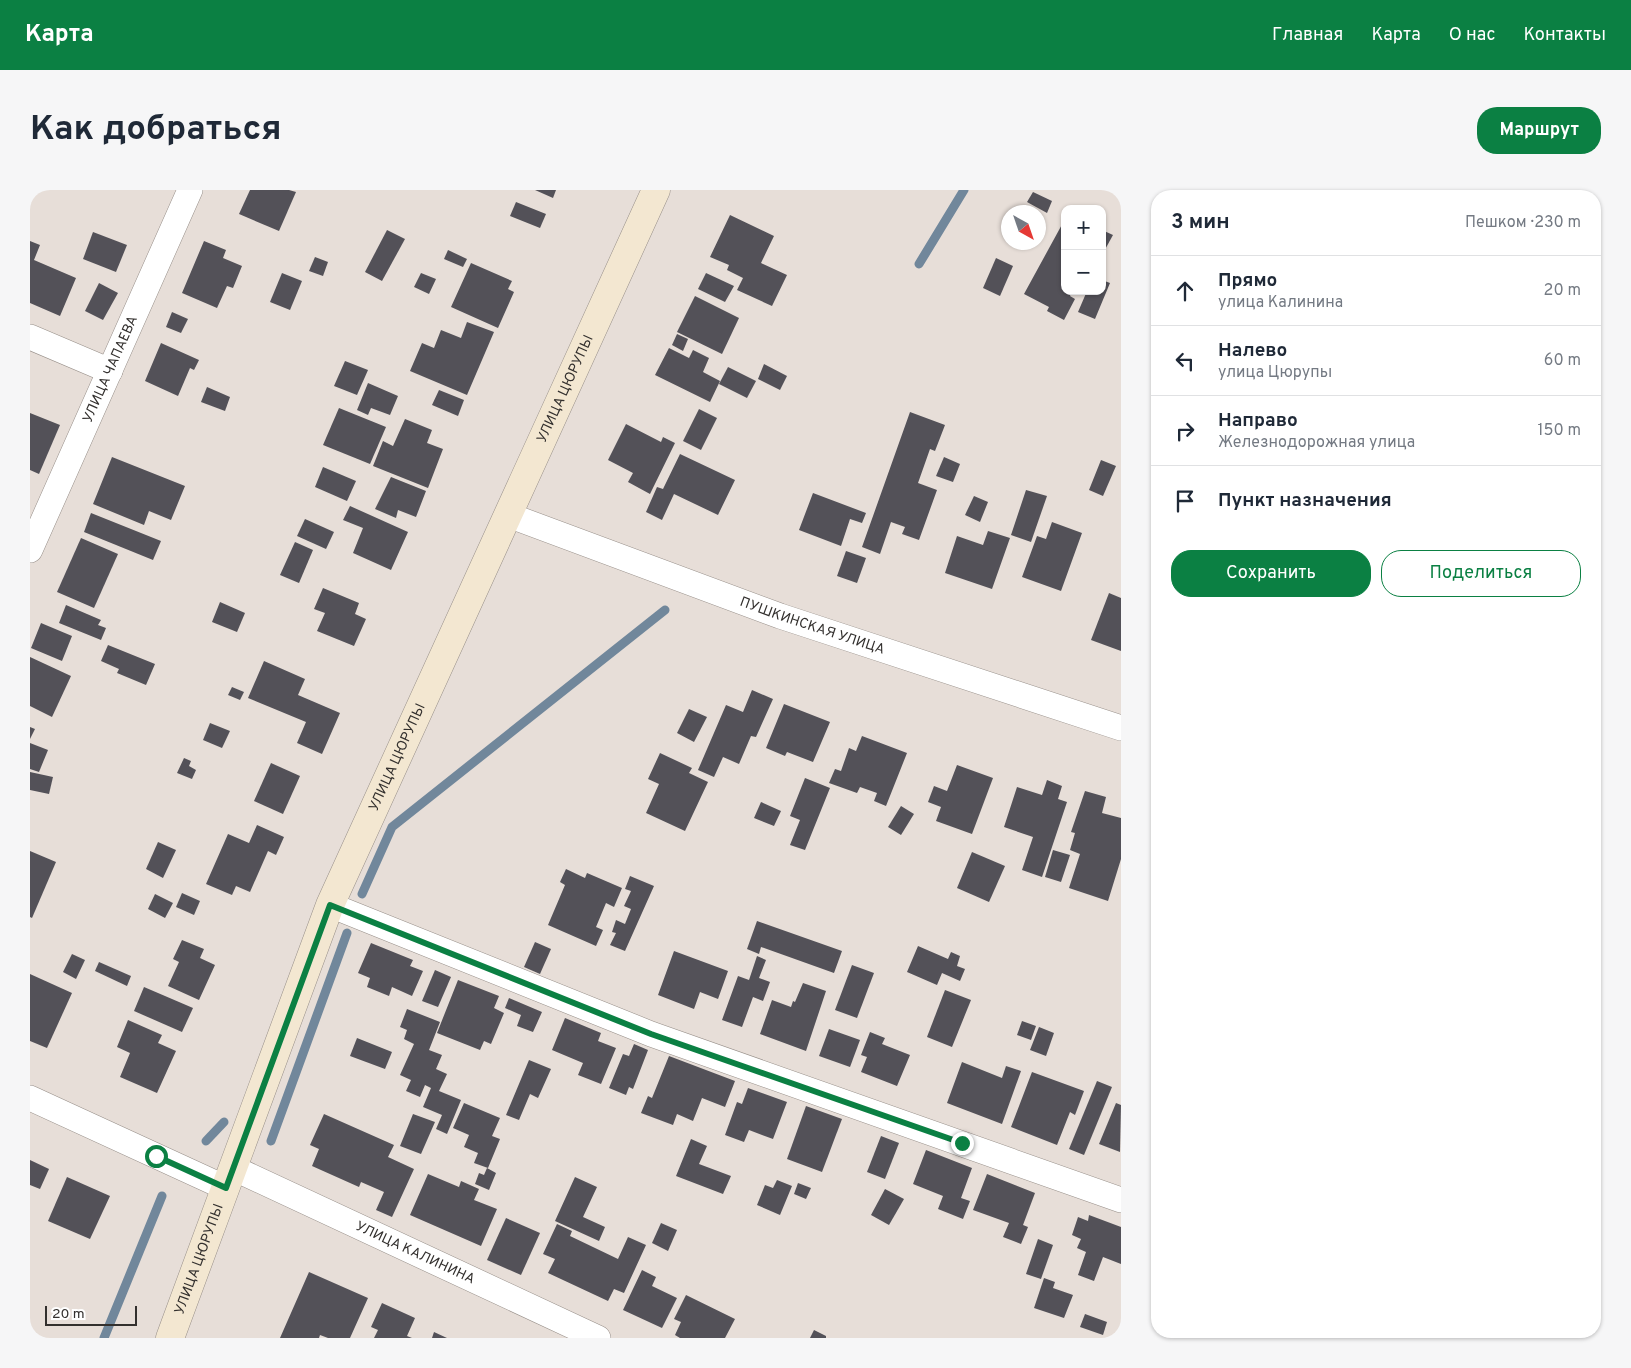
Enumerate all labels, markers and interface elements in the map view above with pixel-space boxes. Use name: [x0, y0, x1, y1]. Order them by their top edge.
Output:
text: Карта: [25, 20, 94, 50]
text: Главная: [1272, 24, 1343, 47]
text: Карта: [1371, 24, 1421, 47]
text: О нас: [1449, 24, 1495, 47]
text: Контакты: [1523, 24, 1606, 47]
button: Маршрут: [1477, 107, 1601, 154]
text: Как добраться: [30, 108, 282, 152]
north arrow: [1001, 205, 1046, 250]
map controls: [1061, 205, 1106, 295]
button: +: [1061, 205, 1106, 250]
text: 3 мин: [1171, 209, 1230, 236]
text: Пешком · 230 m: [1465, 213, 1581, 233]
button: −: [1061, 250, 1106, 295]
text: Прямо: [1218, 269, 1277, 293]
icon: ahead: [1171, 277, 1199, 305]
text: 20 m: [1544, 281, 1581, 301]
text: улица Калинина: [1218, 293, 1343, 313]
street label: УЛИЦА ЧАПАЕВА: [79, 313, 142, 425]
street label: УЛИЦА ЦЮРУПЫ: [533, 332, 597, 445]
text: Налево: [1218, 339, 1287, 363]
icon: left: [1171, 347, 1199, 375]
text: 60 m: [1544, 351, 1581, 371]
text: улица Цюрупы: [1218, 363, 1332, 383]
text: Направо: [1218, 409, 1298, 433]
icon: right: [1171, 417, 1199, 445]
text: 150 m: [1538, 421, 1581, 441]
text: Железнодорожная улица: [1218, 433, 1415, 453]
icon: arrive: [1171, 487, 1199, 515]
text: Пункт назначения: [1218, 489, 1392, 513]
button: Сохранить: [1171, 550, 1371, 597]
button: Поделиться: [1381, 550, 1581, 597]
street label: ПУШКИНСКАЯ УЛИЦА: [738, 593, 887, 658]
street label: УЛИЦА ЦЮРУПЫ: [365, 701, 429, 814]
route end: [951, 1132, 974, 1155]
route start: [145, 1145, 168, 1168]
street label: УЛИЦА ЦЮРУПЫ: [171, 1202, 227, 1317]
street label: УЛИЦА КАЛИНИНА: [353, 1218, 478, 1288]
scale bar: [45, 1303, 138, 1326]
text: 20 m: [52, 1306, 85, 1323]

